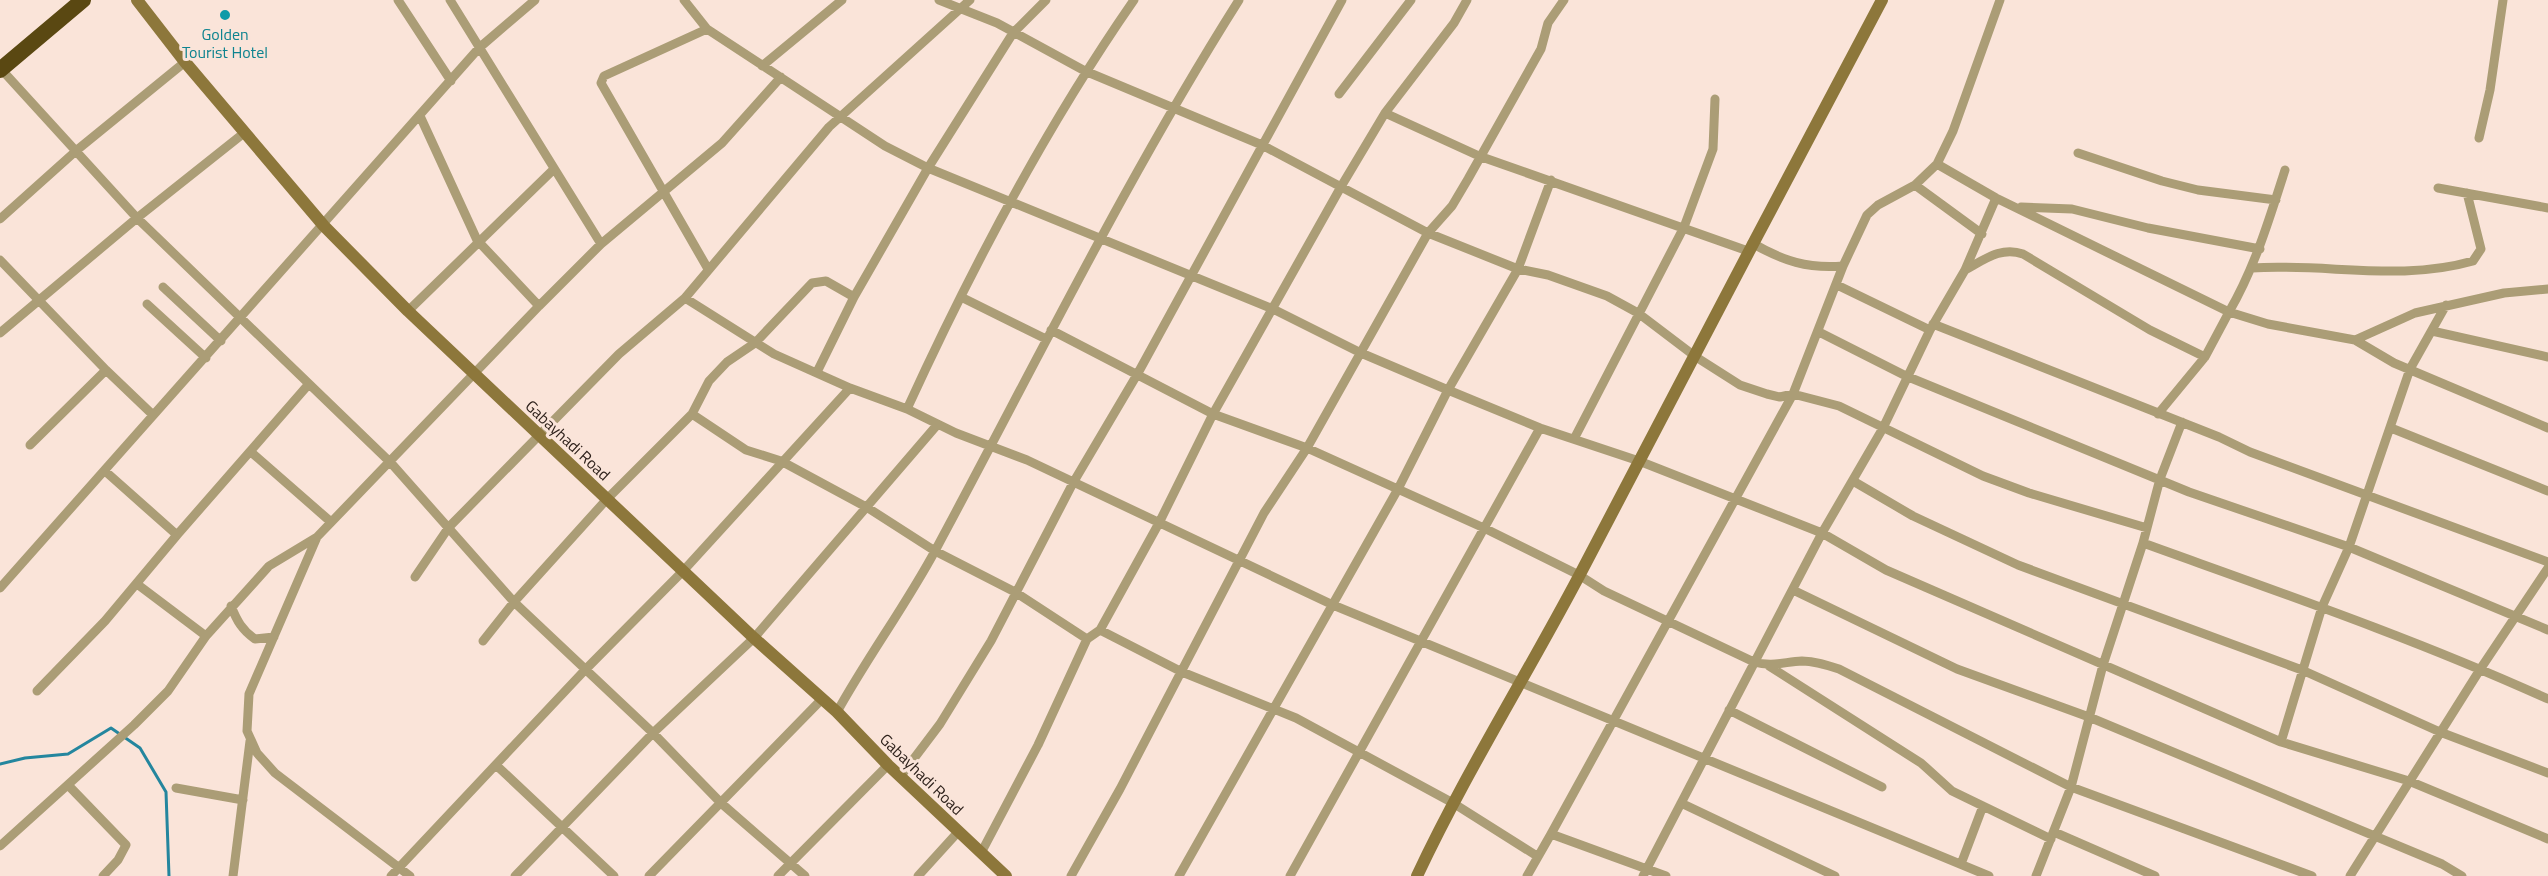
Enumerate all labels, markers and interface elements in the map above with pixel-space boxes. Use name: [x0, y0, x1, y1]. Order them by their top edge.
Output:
marker: Golden Tourist Hotel: [218, 8, 232, 22]
place label: Golden Tourist Hotel: [182, 22, 268, 64]
street label: Gabayhadi Road: [520, 394, 616, 486]
street label: Gabayhadi Road: [875, 728, 969, 820]

